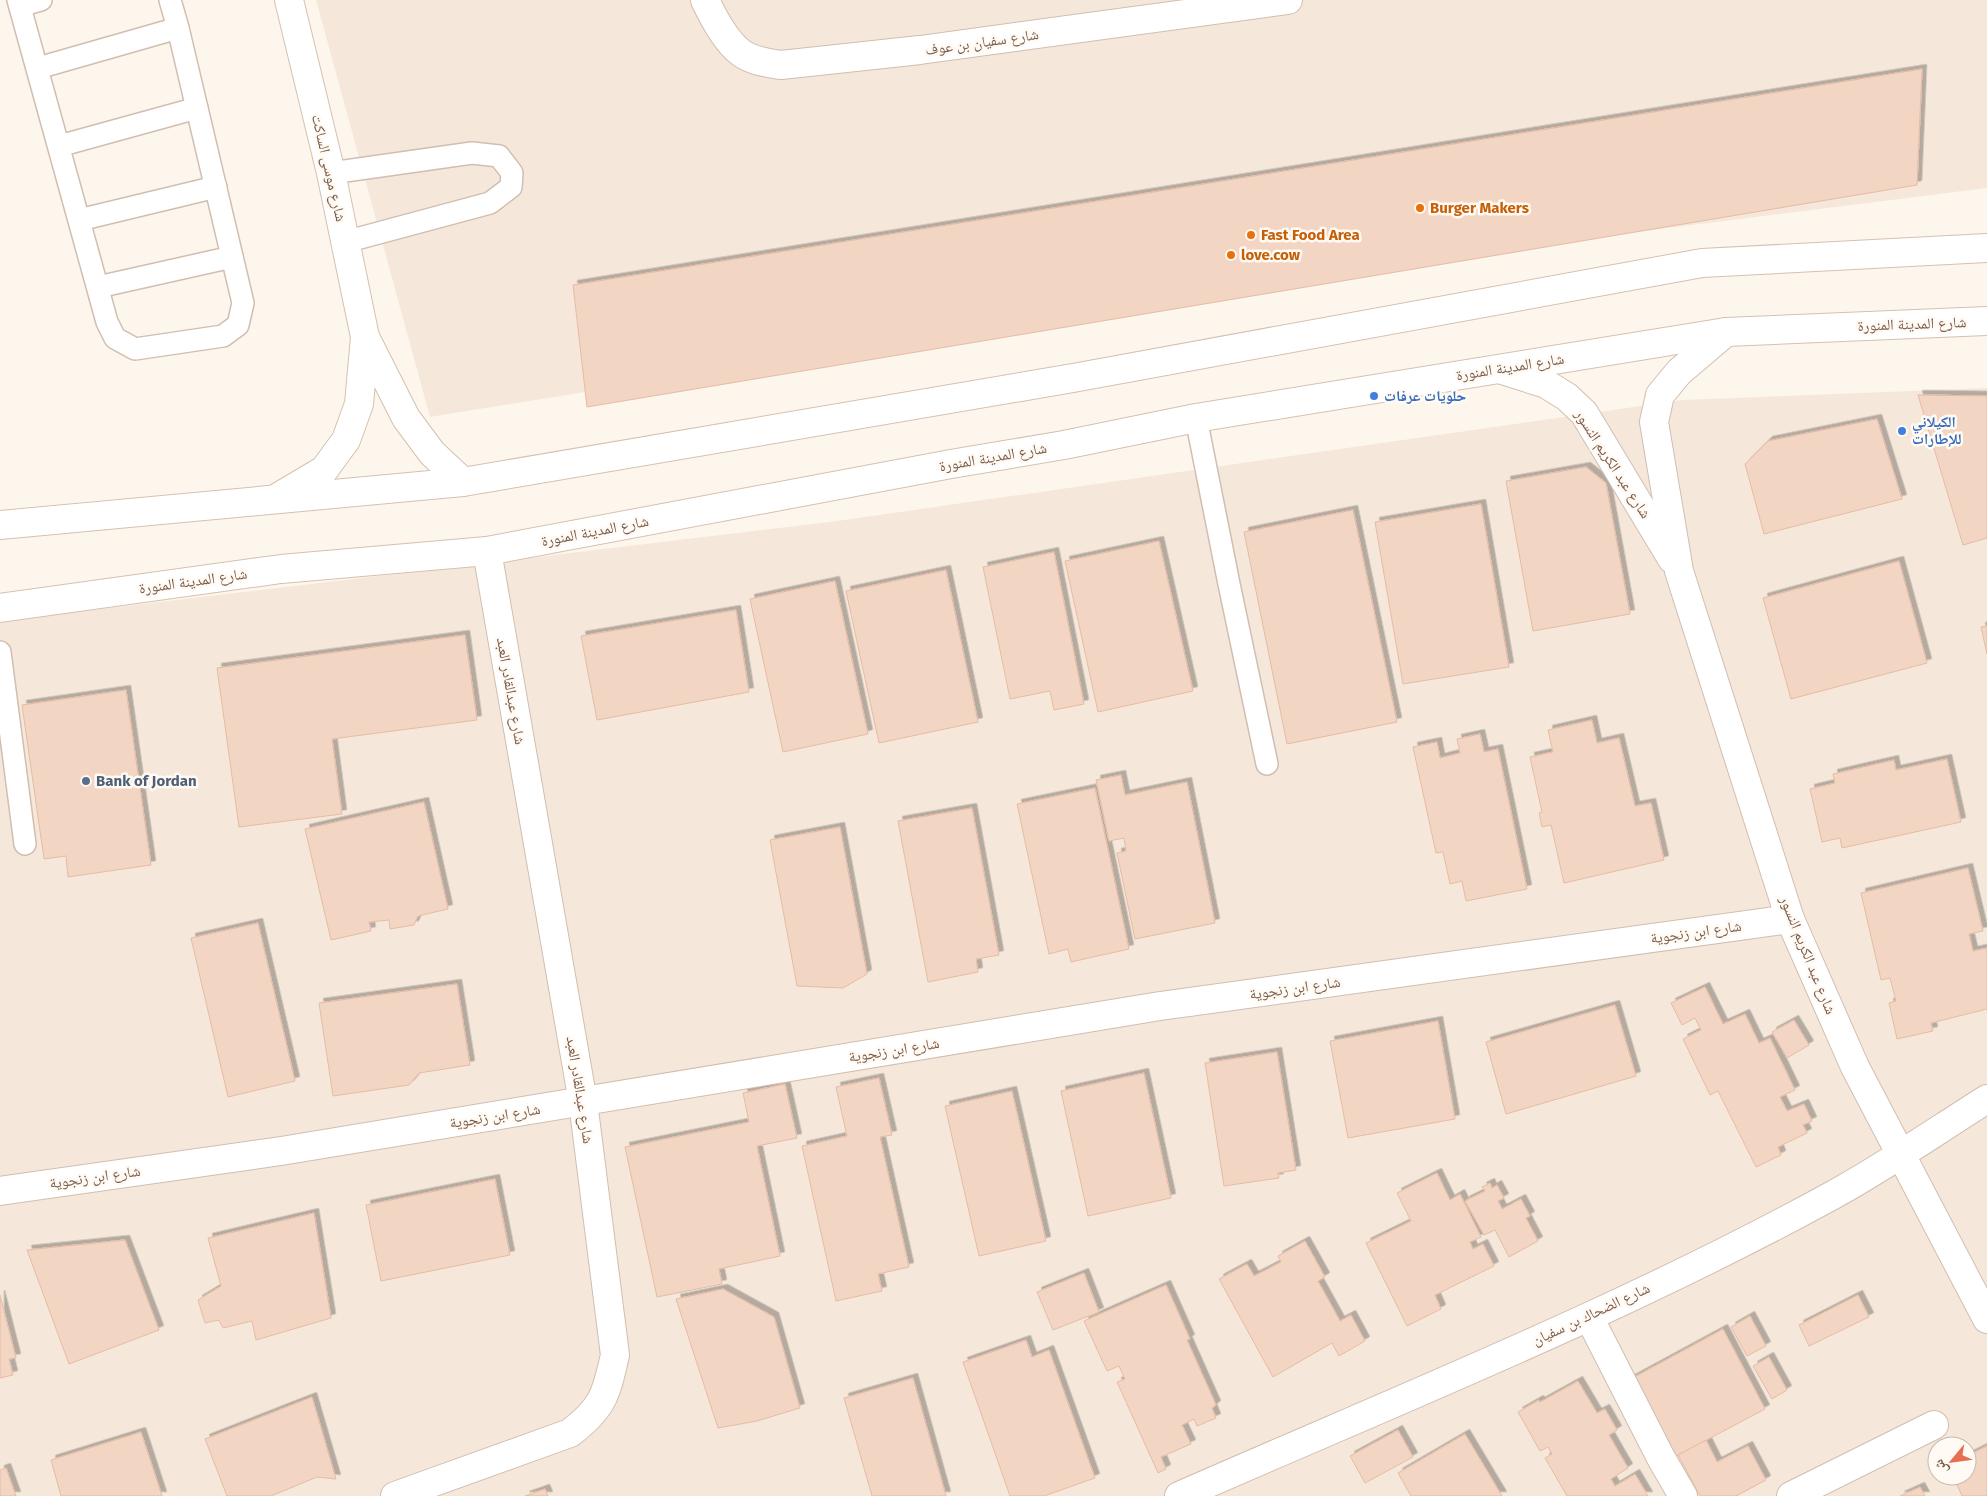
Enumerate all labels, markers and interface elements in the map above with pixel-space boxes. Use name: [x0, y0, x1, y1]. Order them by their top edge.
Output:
street label: شارع سفيان بن عوف: [924, 25, 1040, 60]
street label: شارع موسى الساكت: [307, 113, 350, 224]
place label: Burger Makers: [1430, 199, 1529, 217]
marker: Burger Makers: [1414, 202, 1426, 214]
place label: Fast Food Area: [1261, 226, 1360, 244]
marker: Fast Food Area: [1245, 229, 1257, 241]
place label: love.cow: [1241, 246, 1301, 264]
marker: love.cow: [1225, 249, 1237, 261]
street label: شارع المدينة المنورة: [1857, 313, 1967, 336]
street label: شارع المدينة المنورة: [1455, 350, 1566, 385]
place label: حلويات عرفات: [1384, 387, 1467, 405]
marker: حلويات عرفات: [1368, 390, 1380, 402]
street label: شارع عبد الكريم النسور: [1570, 405, 1655, 522]
place label: الكيلاني للإطارات: [1912, 413, 1961, 448]
marker: الكيلاني للإطارات: [1896, 425, 1908, 437]
street label: شارع المدينة المنورة: [938, 439, 1049, 476]
street label: شارع المدينة المنورة: [540, 512, 651, 551]
street label: شارع المدينة المنورة: [138, 564, 249, 598]
street label: شارع عبدالقادر العبد: [492, 636, 529, 746]
place label: Bank of Jordan: [96, 772, 197, 790]
marker: Bank of Jordan: [80, 775, 92, 787]
street label: شارع عبد الكريم النسور: [1775, 892, 1840, 1017]
street label: شارع ابن زنجوية: [1649, 917, 1743, 948]
street label: شارع ابن زنجوية: [1248, 973, 1342, 1004]
street label: شارع ابن زنجوية: [847, 1034, 941, 1067]
street label: شارع عبدالقادر العبد: [562, 1035, 597, 1145]
street label: شارع ابن زنجوية: [448, 1100, 542, 1133]
street label: شارع ابن زنجوية: [48, 1162, 142, 1193]
street label: شارع الضحاك بن سفيان: [1529, 1279, 1653, 1350]
north arrow: [1927, 1436, 1977, 1486]
text: ش: [1930, 1456, 1952, 1478]

